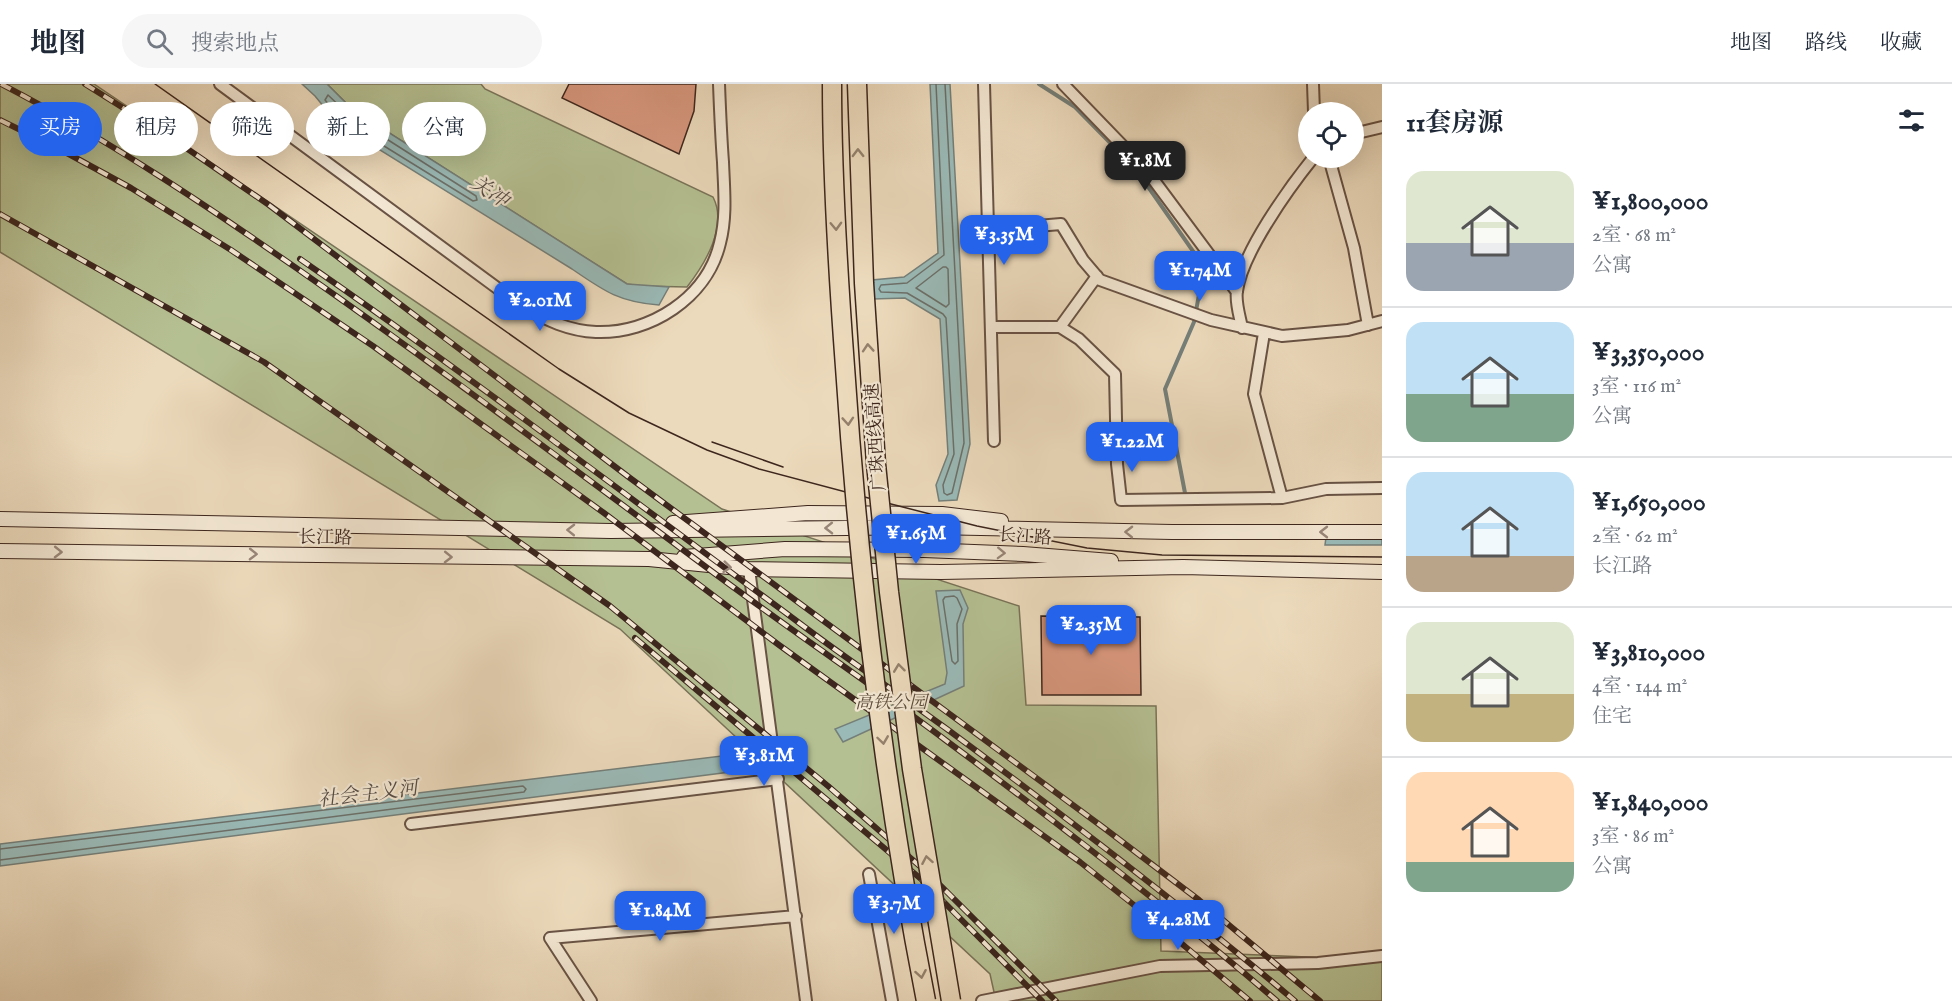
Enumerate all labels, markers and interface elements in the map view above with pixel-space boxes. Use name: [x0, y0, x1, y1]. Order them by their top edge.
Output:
search box: [122, 14, 542, 68]
icon: search: [143, 25, 176, 58]
text: 地图: [30, 27, 86, 62]
text: 搜索地点: [191, 30, 279, 58]
text: 地图: [1730, 30, 1772, 57]
text: 路线: [1805, 30, 1847, 57]
text: 收藏: [1880, 30, 1922, 57]
chip: 买房: [18, 102, 102, 156]
chip: 租房: [114, 102, 198, 156]
chip: 筛选: [210, 102, 294, 156]
chip: 新上: [306, 102, 390, 156]
chip: 公寓: [402, 102, 486, 156]
map controls: [1298, 102, 1364, 168]
button: locate: [1298, 102, 1364, 168]
icon: filters: [1895, 104, 1928, 137]
text: 11套房源: [1406, 107, 1503, 140]
pin: ¥1.8M: [1103, 141, 1187, 192]
text: ¥1.8M: [1119, 148, 1171, 173]
one-way arrow: [852, 149, 865, 158]
water label: 关冲: [466, 171, 515, 215]
text: ¥1,800,000: [1592, 185, 1709, 218]
icon: home: [1454, 195, 1526, 267]
pin: ¥3.35M: [955, 215, 1053, 266]
one-way arrow: [830, 222, 843, 231]
text: ¥3.35M: [974, 222, 1034, 247]
text: 2室 · 68 m²: [1592, 223, 1676, 248]
pin: ¥1.74M: [1151, 251, 1249, 302]
text: 公寓: [1592, 253, 1632, 278]
text: ¥1.74M: [1168, 258, 1232, 283]
pin: ¥2.01M: [491, 281, 589, 332]
text: ¥2.01M: [508, 288, 572, 313]
text: ¥3,350,000: [1592, 336, 1705, 369]
one-way arrow: [862, 344, 875, 353]
icon: home: [1454, 346, 1526, 418]
text: 3室 · 116 m²: [1592, 374, 1681, 399]
street label: 广珠西线高速: [861, 382, 892, 492]
text: 公寓: [1592, 404, 1632, 429]
one-way arrow: [842, 417, 855, 426]
pin: ¥1.22M: [1083, 422, 1181, 473]
text: ¥1.22M: [1100, 429, 1164, 454]
text: ¥1,650,000: [1592, 486, 1706, 519]
icon: home: [1454, 496, 1526, 568]
pin: ¥1.65M: [867, 514, 965, 565]
text: ¥1.65M: [886, 521, 946, 546]
one-way arrow: [824, 522, 833, 535]
one-way arrow: [566, 524, 575, 536]
street label: 长江路: [997, 524, 1053, 551]
text: 2室 · 62 m²: [1592, 524, 1678, 549]
one-way arrow: [1124, 525, 1133, 538]
one-way arrow: [1319, 526, 1328, 538]
street label: 长江路: [298, 527, 352, 550]
one-way arrow: [54, 546, 63, 558]
one-way arrow: [997, 546, 1006, 559]
one-way arrow: [249, 548, 258, 560]
one-way arrow: [444, 550, 453, 563]
text: 长江路: [1592, 554, 1652, 579]
one-way arrow: [722, 560, 732, 573]
pin: ¥2.35M: [1042, 605, 1140, 656]
text: ¥2.35M: [1060, 612, 1122, 637]
text: ¥3,810,000: [1592, 636, 1705, 669]
icon: home: [1454, 646, 1526, 718]
one-way arrow: [893, 663, 905, 672]
text: 4室 · 144 m²: [1592, 674, 1687, 699]
park label: 高铁公园: [855, 692, 930, 715]
text: 住宅: [1592, 704, 1632, 729]
one-way arrow: [877, 735, 889, 745]
pin: ¥3.81M: [715, 736, 813, 787]
text: ¥3.81M: [734, 743, 794, 768]
water label: 社会主义河: [317, 776, 422, 813]
text: ¥1,840,000: [1592, 786, 1709, 819]
icon: home: [1454, 796, 1526, 868]
text: 3室 · 86 m²: [1592, 824, 1674, 849]
text: 公寓: [1592, 854, 1632, 879]
one-way arrow: [922, 856, 934, 865]
pin: ¥3.7M: [852, 884, 936, 935]
pin: ¥1.84M: [611, 891, 709, 942]
text: ¥3.7M: [867, 891, 921, 916]
text: ¥1.84M: [629, 898, 691, 923]
pin: ¥4.28M: [1129, 900, 1227, 951]
text: ¥4.28M: [1145, 907, 1211, 932]
one-way arrow: [914, 969, 927, 979]

